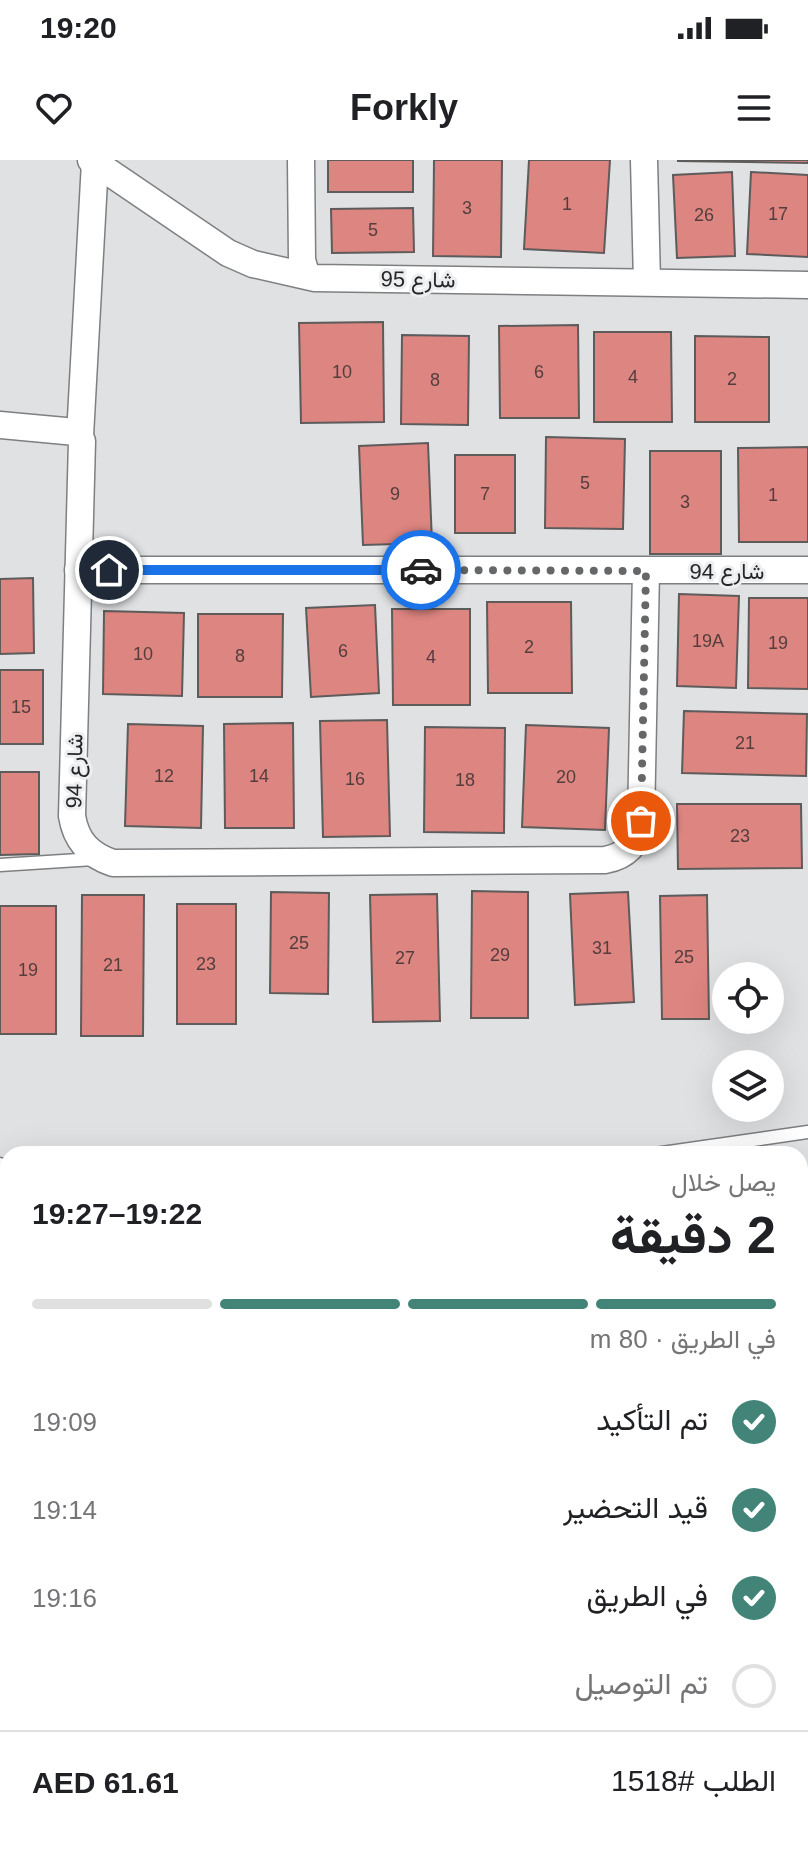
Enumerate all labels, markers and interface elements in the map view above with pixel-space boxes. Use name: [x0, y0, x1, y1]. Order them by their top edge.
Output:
text: 19:20: [40, 11, 117, 44]
icon: heart: [32, 86, 76, 130]
icon: menu: [732, 86, 776, 130]
text: Forkly: [350, 87, 458, 128]
house number: 1: [562, 194, 572, 214]
house number: 3: [462, 198, 472, 218]
house number: 17: [768, 204, 788, 224]
house number: 26: [694, 205, 714, 225]
house number: 5: [368, 220, 378, 240]
street label: شارع 95: [380, 266, 456, 295]
house number: 10: [332, 362, 352, 382]
house number: 6: [534, 362, 544, 382]
house number: 4: [628, 367, 638, 387]
house number: 2: [727, 369, 737, 389]
house number: 8: [430, 370, 440, 390]
house number: 5: [580, 473, 590, 493]
house number: 9: [390, 484, 400, 504]
house number: 7: [480, 484, 490, 504]
house number: 1: [768, 485, 778, 505]
house number: 3: [680, 492, 690, 512]
courier: [381, 530, 461, 610]
pin: [75, 536, 143, 604]
icon: home: [87, 548, 131, 592]
icon: car: [399, 548, 443, 592]
street label: شارع 94: [690, 559, 764, 586]
house number: 19A: [692, 631, 724, 651]
house number: 19: [768, 633, 788, 653]
house number: 2: [524, 637, 534, 657]
house number: 6: [338, 641, 348, 661]
house number: 10: [133, 644, 153, 664]
house number: 8: [235, 646, 245, 666]
house number: 4: [426, 647, 436, 667]
house number: 15: [11, 697, 31, 717]
street label: شارع 94: [61, 733, 90, 809]
house number: 21: [735, 733, 755, 753]
house number: 12: [154, 766, 174, 786]
house number: 14: [249, 766, 269, 786]
house number: 20: [556, 767, 576, 787]
house number: 16: [345, 769, 365, 789]
house number: 18: [455, 770, 475, 790]
pin: [607, 787, 675, 855]
icon: bag: [619, 799, 663, 843]
house number: 23: [730, 826, 750, 846]
house number: 25: [289, 933, 309, 953]
house number: 31: [592, 938, 612, 958]
house number: 29: [490, 945, 510, 965]
house number: 25: [674, 947, 694, 967]
house number: 27: [395, 948, 415, 968]
house number: 23: [196, 954, 216, 974]
house number: 21: [103, 955, 123, 975]
house number: 19: [18, 960, 38, 980]
map controls: [712, 962, 784, 1122]
button: locate: [712, 962, 784, 1034]
button: layers: [712, 1050, 784, 1122]
text: يصل خلال: [671, 1167, 776, 1197]
text: 19:22–19:27: [32, 1197, 202, 1230]
text: 2 دقيقة: [610, 1206, 776, 1264]
text: في الطريق · 80 m: [590, 1324, 776, 1354]
icon: check: [732, 1400, 776, 1444]
text: تم التأكيد: [596, 1403, 708, 1436]
text: 19:09: [32, 1407, 97, 1437]
icon: check: [732, 1488, 776, 1532]
text: قيد التحضير: [563, 1491, 708, 1524]
text: 19:14: [32, 1495, 97, 1525]
icon: check: [732, 1576, 776, 1620]
text: في الطريق: [587, 1579, 708, 1612]
text: 19:16: [32, 1583, 97, 1613]
text: تم التوصيل: [575, 1667, 708, 1700]
text: الطلب #1518: [611, 1764, 776, 1797]
text: AED 61.61: [32, 1766, 179, 1799]

